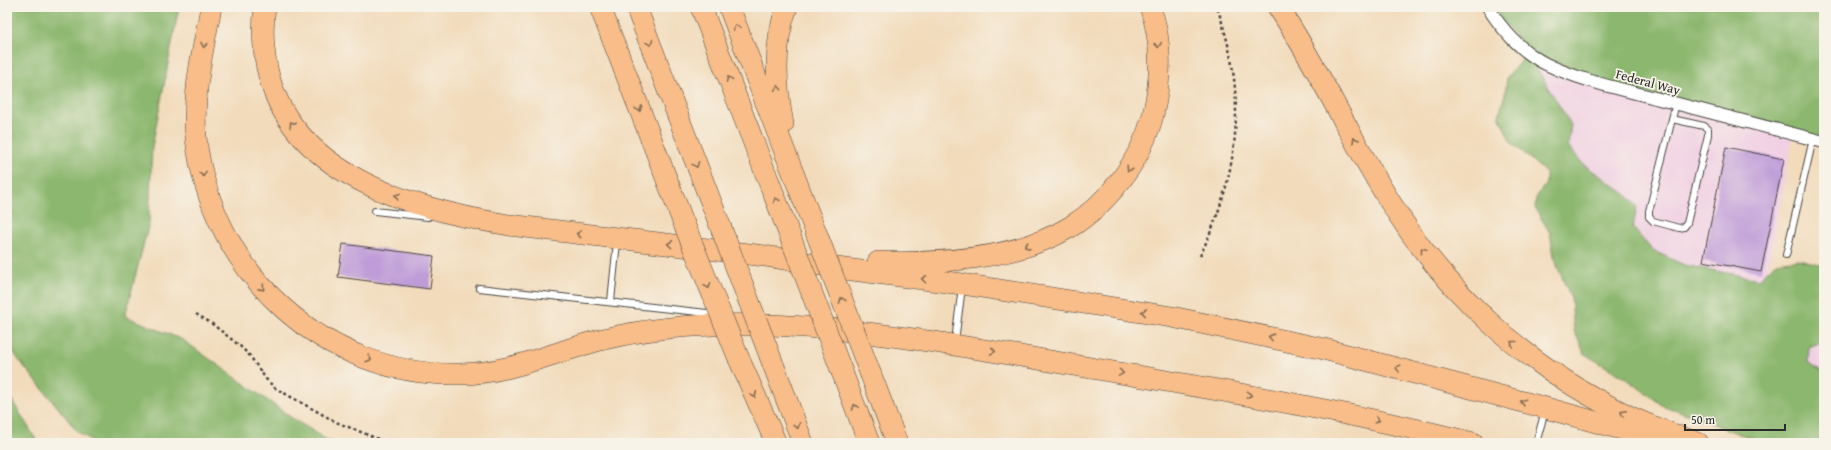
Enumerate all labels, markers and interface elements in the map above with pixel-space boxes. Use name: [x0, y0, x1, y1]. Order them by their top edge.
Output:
one-way arrow: [733, 24, 741, 31]
one-way arrow: [645, 40, 653, 47]
one-way arrow: [200, 42, 208, 48]
one-way arrow: [1153, 42, 1162, 48]
street label: Federal Way: [1614, 64, 1683, 100]
one-way arrow: [725, 75, 733, 82]
one-way arrow: [774, 85, 783, 91]
one-way arrow: [635, 105, 643, 112]
one-way arrow: [289, 121, 297, 128]
one-way arrow: [1352, 137, 1359, 144]
one-way arrow: [692, 161, 700, 168]
one-way arrow: [1126, 165, 1133, 172]
one-way arrow: [198, 171, 206, 177]
one-way arrow: [394, 192, 401, 200]
one-way arrow: [772, 197, 780, 204]
one-way arrow: [576, 230, 582, 239]
one-way arrow: [667, 240, 673, 249]
one-way arrow: [1024, 241, 1031, 250]
one-way arrow: [1421, 248, 1428, 255]
one-way arrow: [921, 275, 927, 284]
one-way arrow: [258, 283, 265, 291]
one-way arrow: [704, 283, 712, 290]
one-way arrow: [838, 296, 846, 303]
one-way arrow: [1141, 308, 1147, 317]
one-way arrow: [1268, 334, 1274, 342]
one-way arrow: [1511, 341, 1518, 348]
one-way arrow: [990, 347, 996, 355]
one-way arrow: [366, 354, 373, 363]
one-way arrow: [1394, 364, 1401, 373]
one-way arrow: [1118, 368, 1124, 377]
one-way arrow: [1246, 390, 1252, 399]
one-way arrow: [750, 391, 758, 398]
one-way arrow: [1520, 398, 1526, 406]
one-way arrow: [852, 404, 860, 411]
scale bar: [1685, 406, 1785, 432]
one-way arrow: [1619, 410, 1627, 418]
text: 50 m: [1691, 411, 1715, 428]
one-way arrow: [1373, 415, 1380, 424]
one-way arrow: [792, 423, 800, 430]

